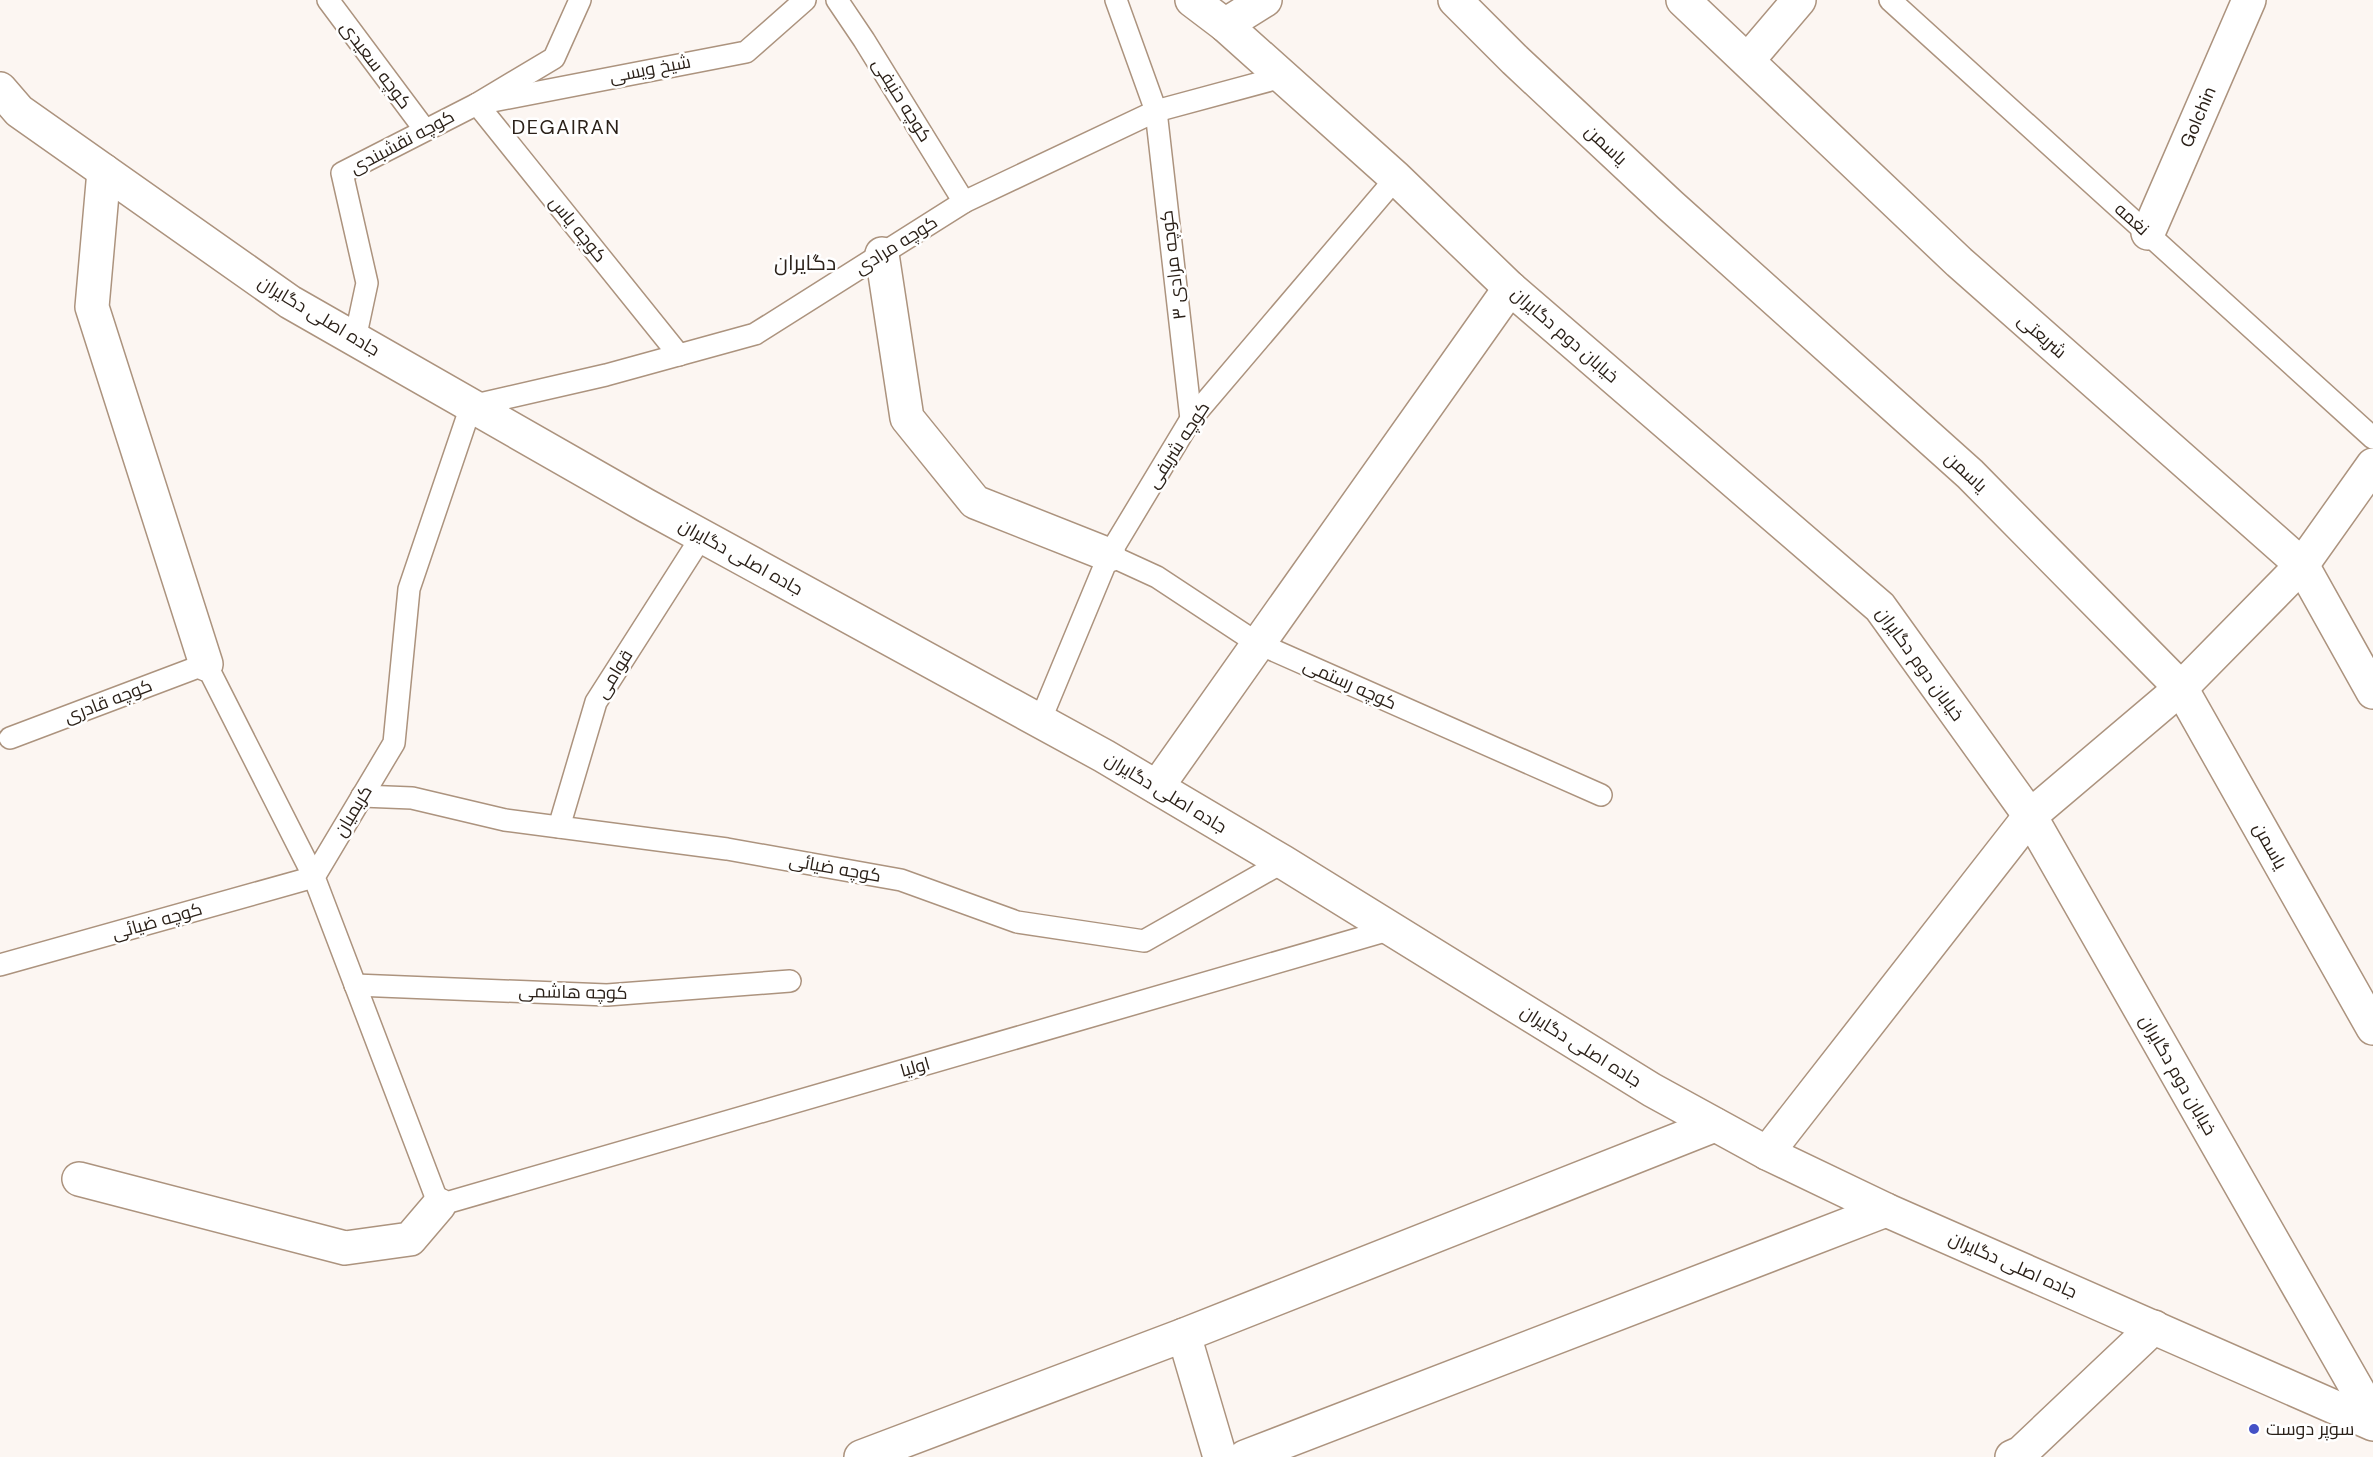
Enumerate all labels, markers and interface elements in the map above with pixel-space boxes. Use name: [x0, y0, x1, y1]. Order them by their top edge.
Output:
street label: کوچه سعیدی: [335, 16, 417, 114]
street label: شیخ ویسی: [607, 49, 693, 89]
street label: کوچه حنیفی: [867, 53, 937, 147]
street label: Golchin: [2175, 83, 2221, 151]
street label: کوچه نقشبندی: [346, 104, 458, 180]
district label: DEGAIRAN: [511, 114, 621, 140]
street label: یاسمن: [1580, 119, 1633, 171]
street label: کوچه یاس: [544, 191, 612, 267]
street label: نغمه: [2110, 197, 2154, 241]
street label: کوچه مرادی ۳: [1154, 209, 1192, 321]
street label: کوچه مرادی: [850, 210, 942, 280]
district label: دگایران: [774, 249, 836, 277]
street label: جاده اصلی دگایران: [254, 270, 384, 362]
street label: خیابان دوم دگایران: [1506, 282, 1624, 388]
street label: شریعتی: [2012, 308, 2072, 364]
street label: کوچه شریفی: [1141, 397, 1215, 493]
street label: یاسمن: [1940, 446, 1993, 498]
street label: جاده اصلی دگایران: [675, 513, 807, 601]
street label: خیابان دوم دگایران: [1871, 602, 1969, 726]
street label: قوامی: [590, 645, 638, 703]
street label: کوچه رستمی: [1300, 653, 1400, 715]
street label: کوچه قادری: [60, 673, 156, 729]
street label: جاده اصلی دگایران: [1101, 747, 1231, 839]
street label: کریمیان: [328, 781, 378, 841]
street label: یاسمن: [2247, 818, 2293, 874]
street label: کوچه ضیائی: [787, 848, 883, 888]
street label: کوچه ضیائی: [109, 897, 205, 945]
street label: کوچه هاشمی: [518, 979, 628, 1005]
street label: جاده اصلی دگایران: [1516, 999, 1646, 1093]
street label: خیابان دوم دگایران: [2134, 1010, 2222, 1140]
street label: اولیا: [897, 1051, 933, 1083]
street label: جاده اصلی دگایران: [1945, 1226, 2081, 1304]
place label: سوپر دوست: [2266, 1417, 2354, 1441]
marker: سوپر دوست: [2247, 1422, 2261, 1436]

